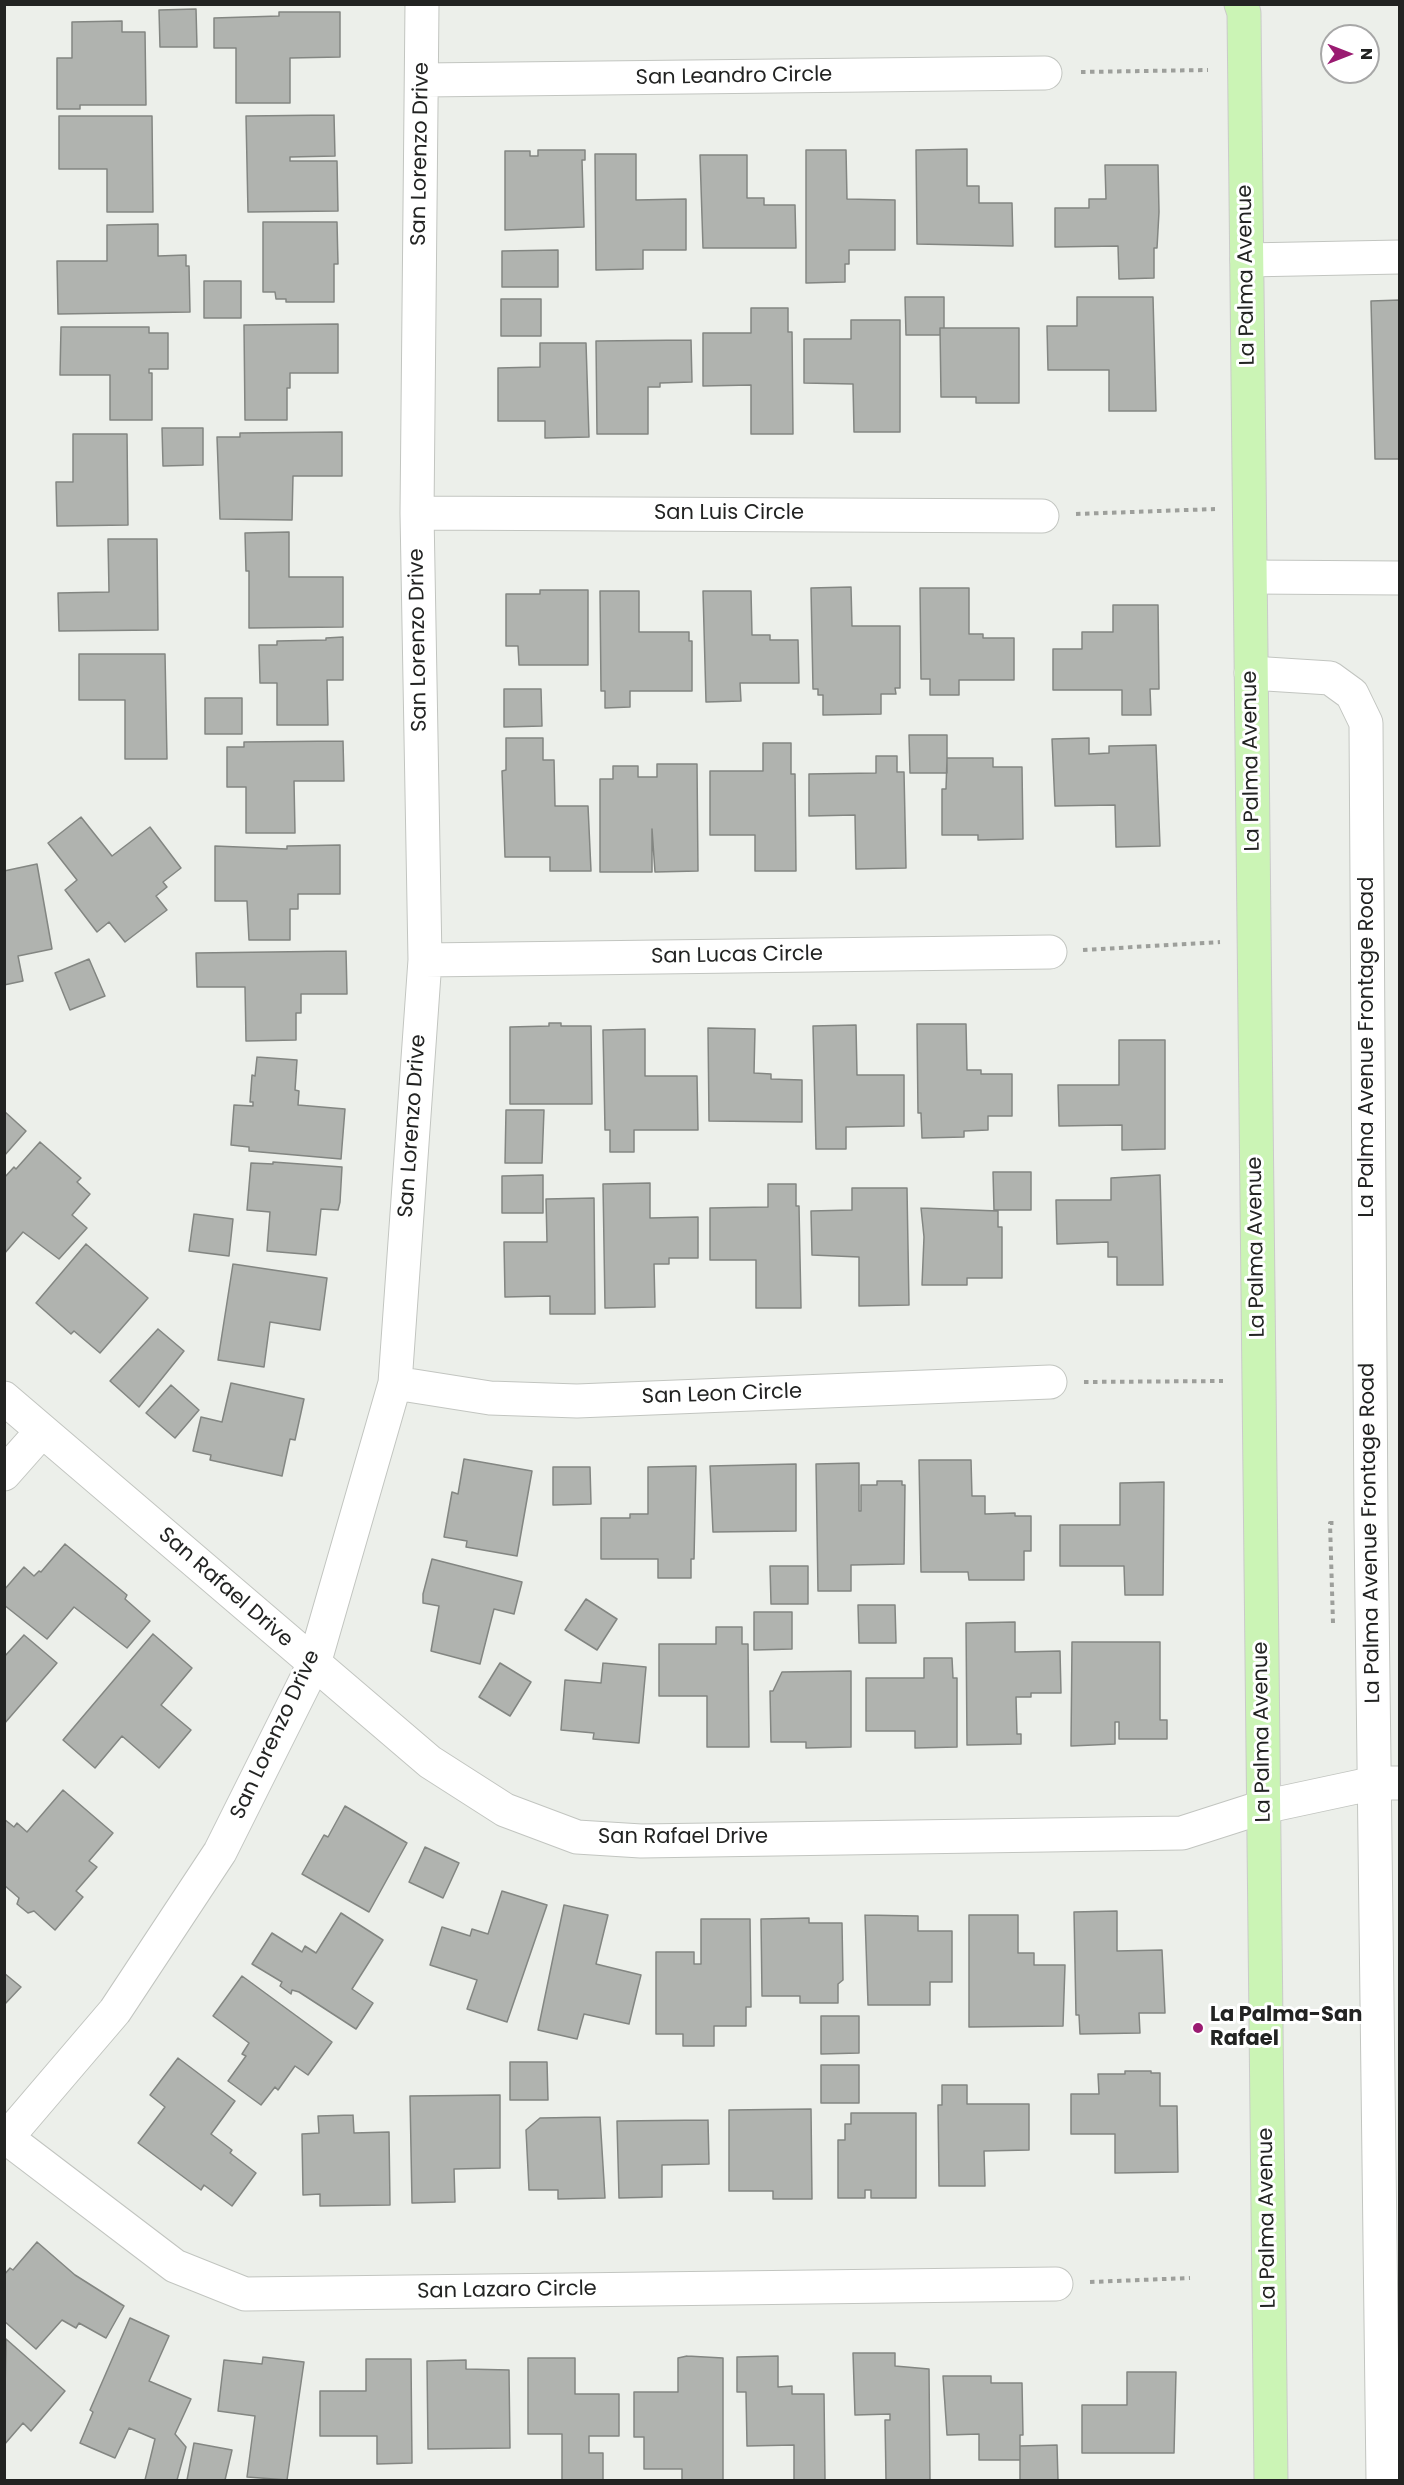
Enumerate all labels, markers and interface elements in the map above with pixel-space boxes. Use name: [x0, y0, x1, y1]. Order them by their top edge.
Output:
north arrow: [1320, 24, 1380, 84]
text: N: [1355, 48, 1378, 60]
street label: San Lorenzo Drive: [407, 62, 435, 246]
street label: San Leandro Circle: [636, 63, 832, 91]
street label: La Palma Avenue: [1233, 184, 1261, 366]
street label: San Luis Circle: [654, 501, 804, 527]
street label: San Lorenzo Drive: [405, 548, 433, 732]
street label: La Palma Avenue: [1238, 670, 1266, 852]
street label: La Palma Avenue Frontage Road: [1355, 877, 1381, 1217]
street label: San Lucas Circle: [651, 942, 823, 970]
street label: San Lorenzo Drive: [394, 1034, 432, 1218]
street label: La Palma Avenue: [1243, 1156, 1271, 1338]
street label: La Palma Avenue Frontage Road: [1355, 1362, 1387, 1704]
street label: San Leon Circle: [641, 1380, 803, 1410]
street label: San Rafael Drive: [153, 1523, 297, 1653]
street label: La Palma Avenue: [1249, 1641, 1277, 1823]
street label: San Lorenzo Drive: [226, 1646, 326, 1824]
street label: San Rafael Drive: [598, 1825, 768, 1851]
place label: La Palma-San Rafael: [1210, 2003, 1362, 2053]
marker: La Palma-San Rafael: [1191, 2021, 1205, 2035]
street label: La Palma Avenue: [1254, 2127, 1282, 2309]
street label: San Lazaro Circle: [417, 2277, 597, 2305]

